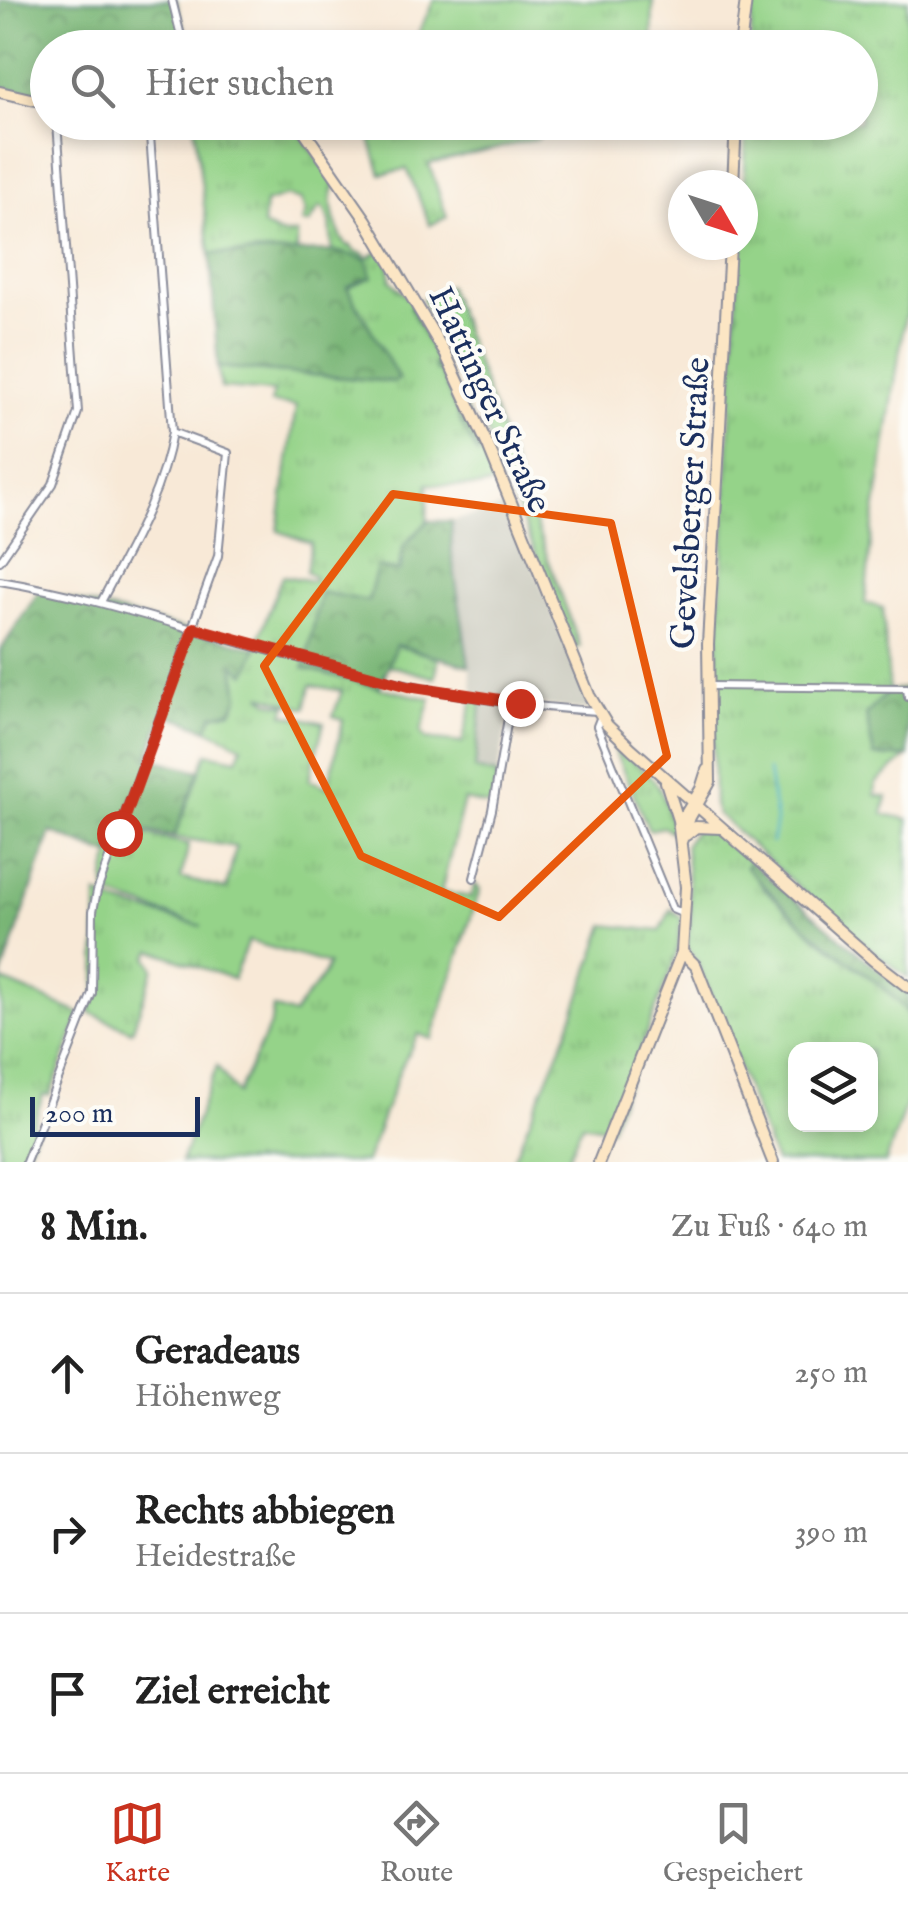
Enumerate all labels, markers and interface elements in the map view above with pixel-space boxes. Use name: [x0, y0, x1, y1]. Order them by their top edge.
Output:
search box: [30, 30, 878, 140]
icon: search: [65, 58, 120, 113]
text: Hier suchen: [145, 61, 335, 109]
north arrow: [668, 170, 758, 260]
street label: Hattinger Straße: [417, 280, 561, 521]
street label: Gevelsberger Straße: [661, 356, 722, 650]
route end: [498, 681, 544, 727]
route start: [97, 811, 143, 857]
map controls: [788, 1042, 878, 1132]
button: layers: [788, 1042, 878, 1132]
scale bar: [30, 1092, 200, 1136]
text: 200 m: [45, 1097, 113, 1132]
text: 8 Min.: [40, 1201, 148, 1254]
text: Zu Fuß · 640 m: [671, 1207, 868, 1248]
text: Geradeaus: [135, 1329, 300, 1377]
icon: ahead: [40, 1346, 95, 1401]
text: 250 m: [794, 1353, 868, 1394]
text: Höhenweg: [135, 1377, 280, 1418]
text: Rechts abbiegen: [135, 1489, 395, 1537]
icon: right: [40, 1506, 95, 1561]
text: 390 m: [795, 1513, 868, 1554]
text: Heidestraße: [135, 1537, 296, 1578]
icon: arrive: [40, 1666, 95, 1721]
text: Ziel erreicht: [135, 1669, 330, 1717]
tab: Karte: [105, 1796, 170, 1891]
tab: Route: [380, 1796, 453, 1891]
tab: Gespeichert: [663, 1796, 803, 1891]

